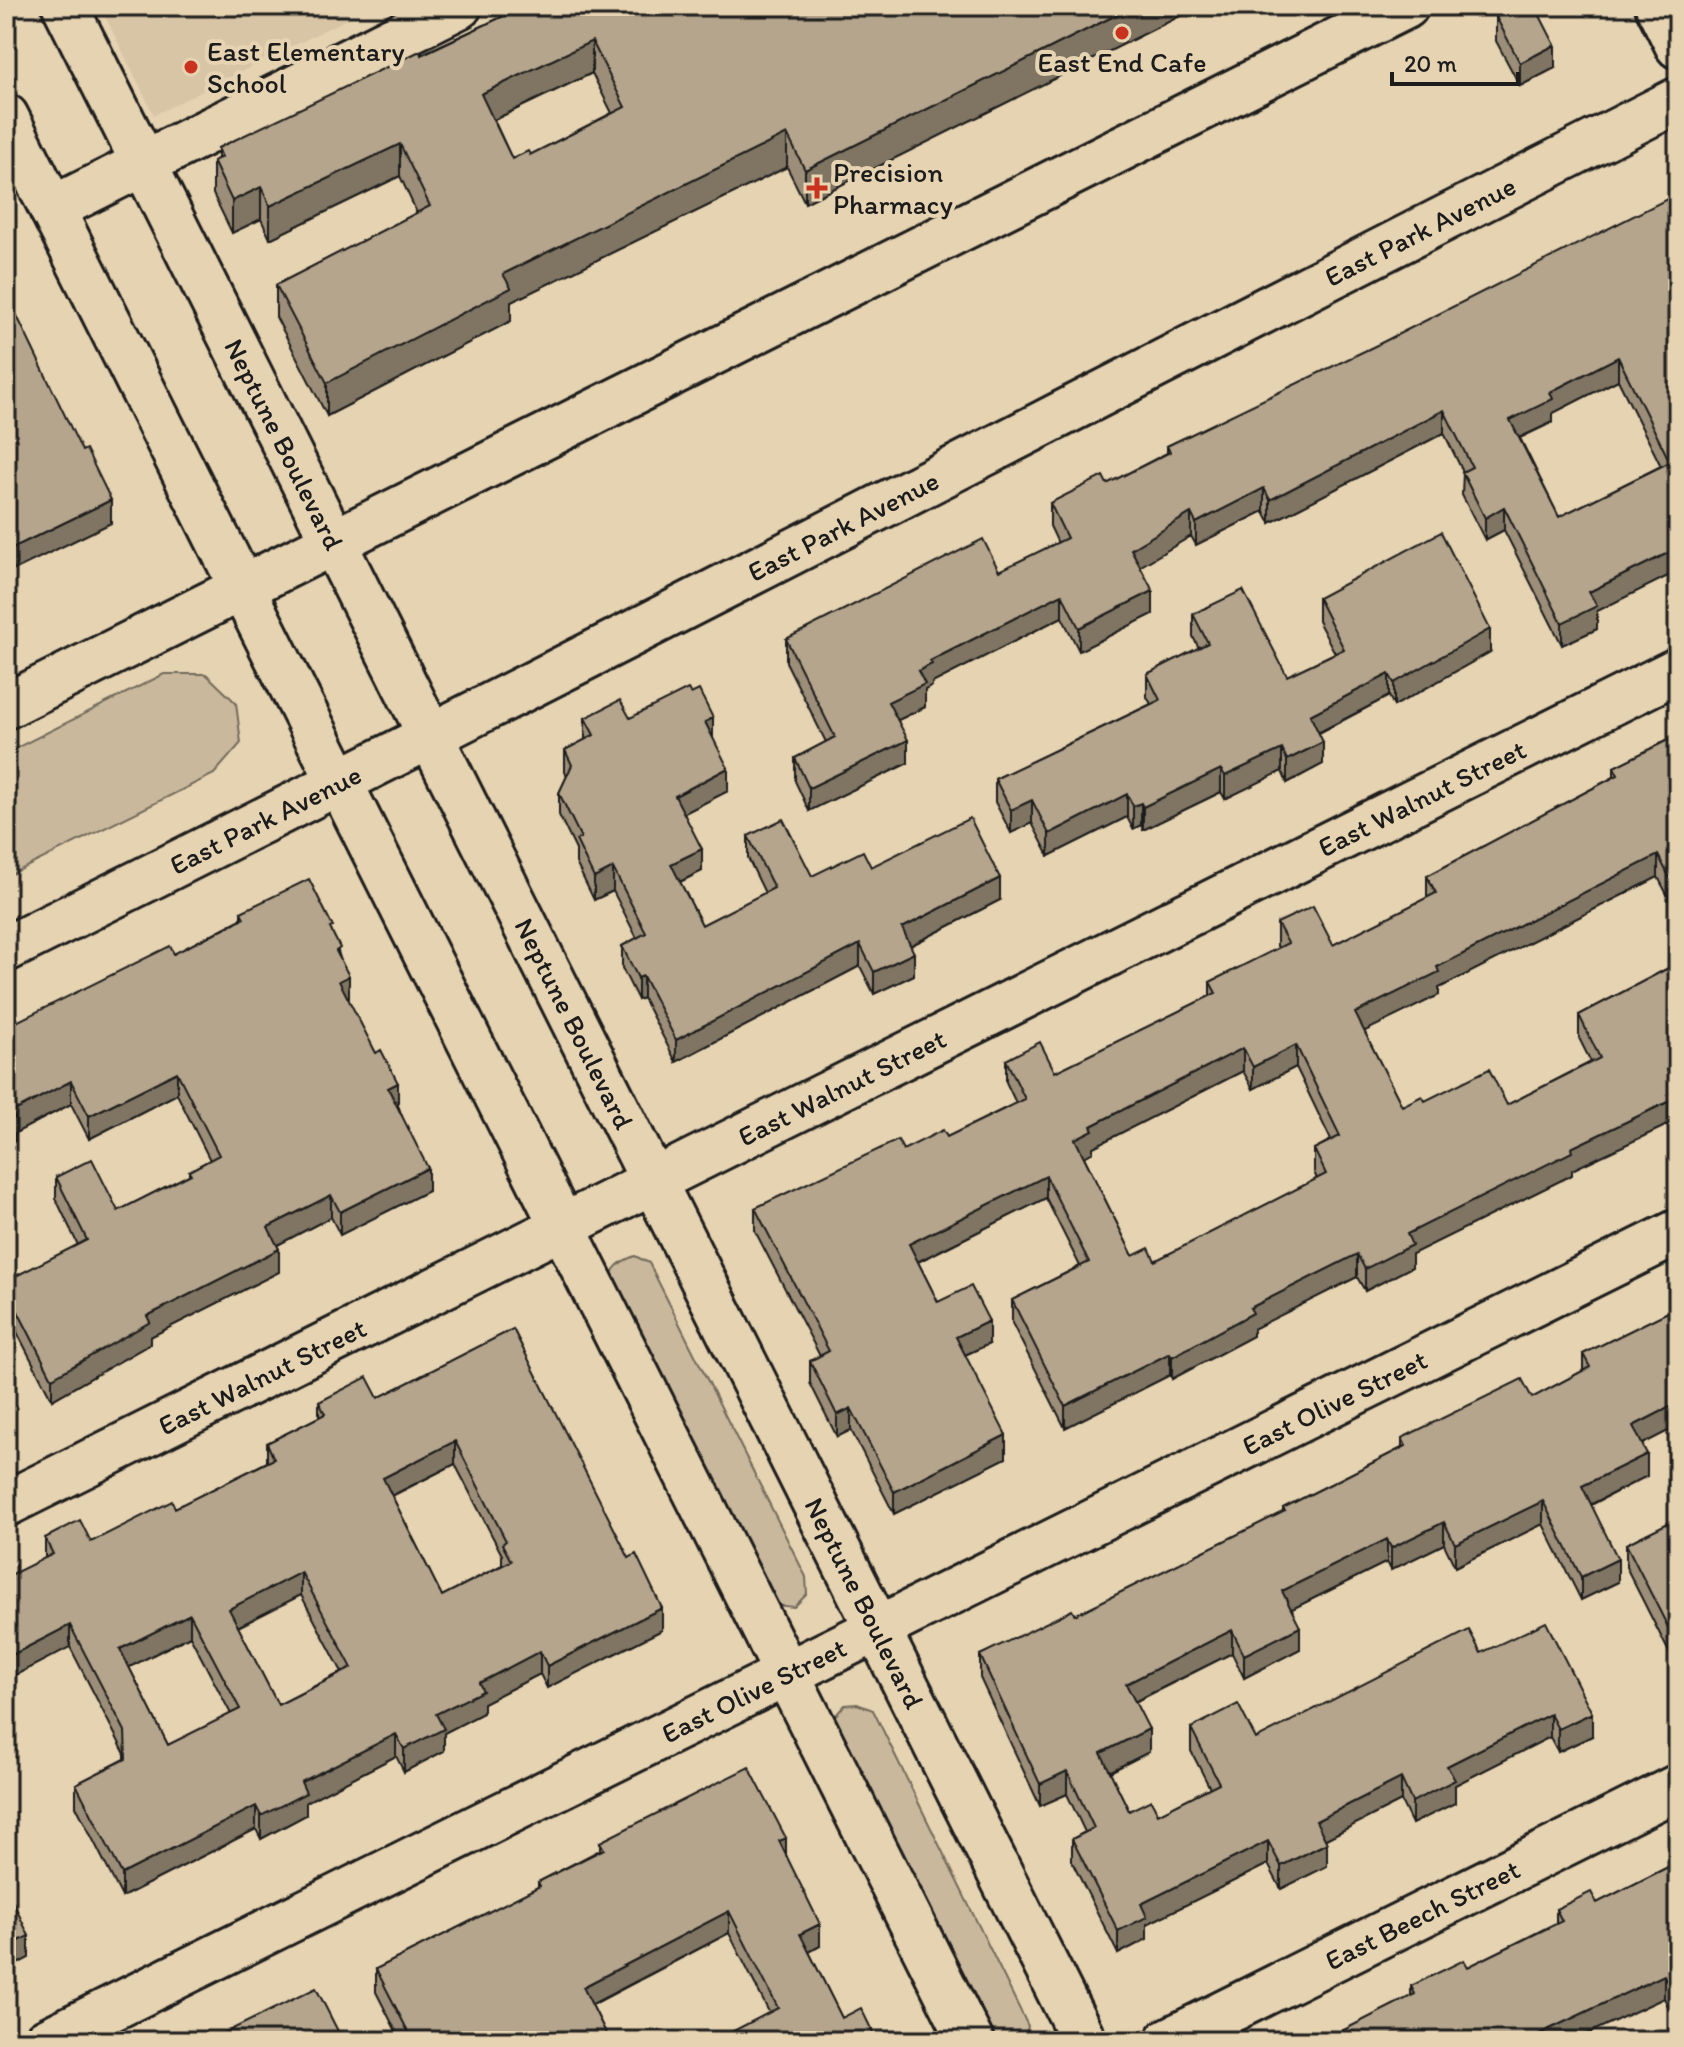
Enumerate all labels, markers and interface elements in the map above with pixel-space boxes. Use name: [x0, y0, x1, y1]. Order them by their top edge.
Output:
marker: East End Cafe: [1113, 24, 1131, 42]
place label: East Elementary School: [207, 34, 405, 100]
scale bar: [1392, 36, 1518, 86]
place label: East End Cafe: [1037, 45, 1207, 79]
text: 20 m: [1404, 49, 1457, 78]
marker: East Elementary School: [182, 58, 200, 76]
place label: Precision Pharmacy: [833, 155, 953, 221]
street label: East Park Avenue: [1319, 168, 1521, 294]
marker: Precision Pharmacy: [808, 179, 826, 197]
street label: Neptune Boulevard: [217, 333, 352, 556]
street label: East Park Avenue: [742, 463, 944, 589]
street label: East Walnut Street: [1312, 732, 1531, 864]
street label: East Park Avenue: [164, 757, 367, 882]
street label: Neptune Boulevard: [507, 912, 642, 1135]
street label: East Walnut Street: [732, 1021, 951, 1153]
street label: East Walnut Street: [152, 1310, 371, 1442]
street label: East Olive Street: [1236, 1342, 1432, 1462]
street label: Neptune Boulevard: [798, 1492, 932, 1715]
street label: East Olive Street: [656, 1630, 852, 1750]
street label: East Beech Street: [1319, 1852, 1525, 1977]

